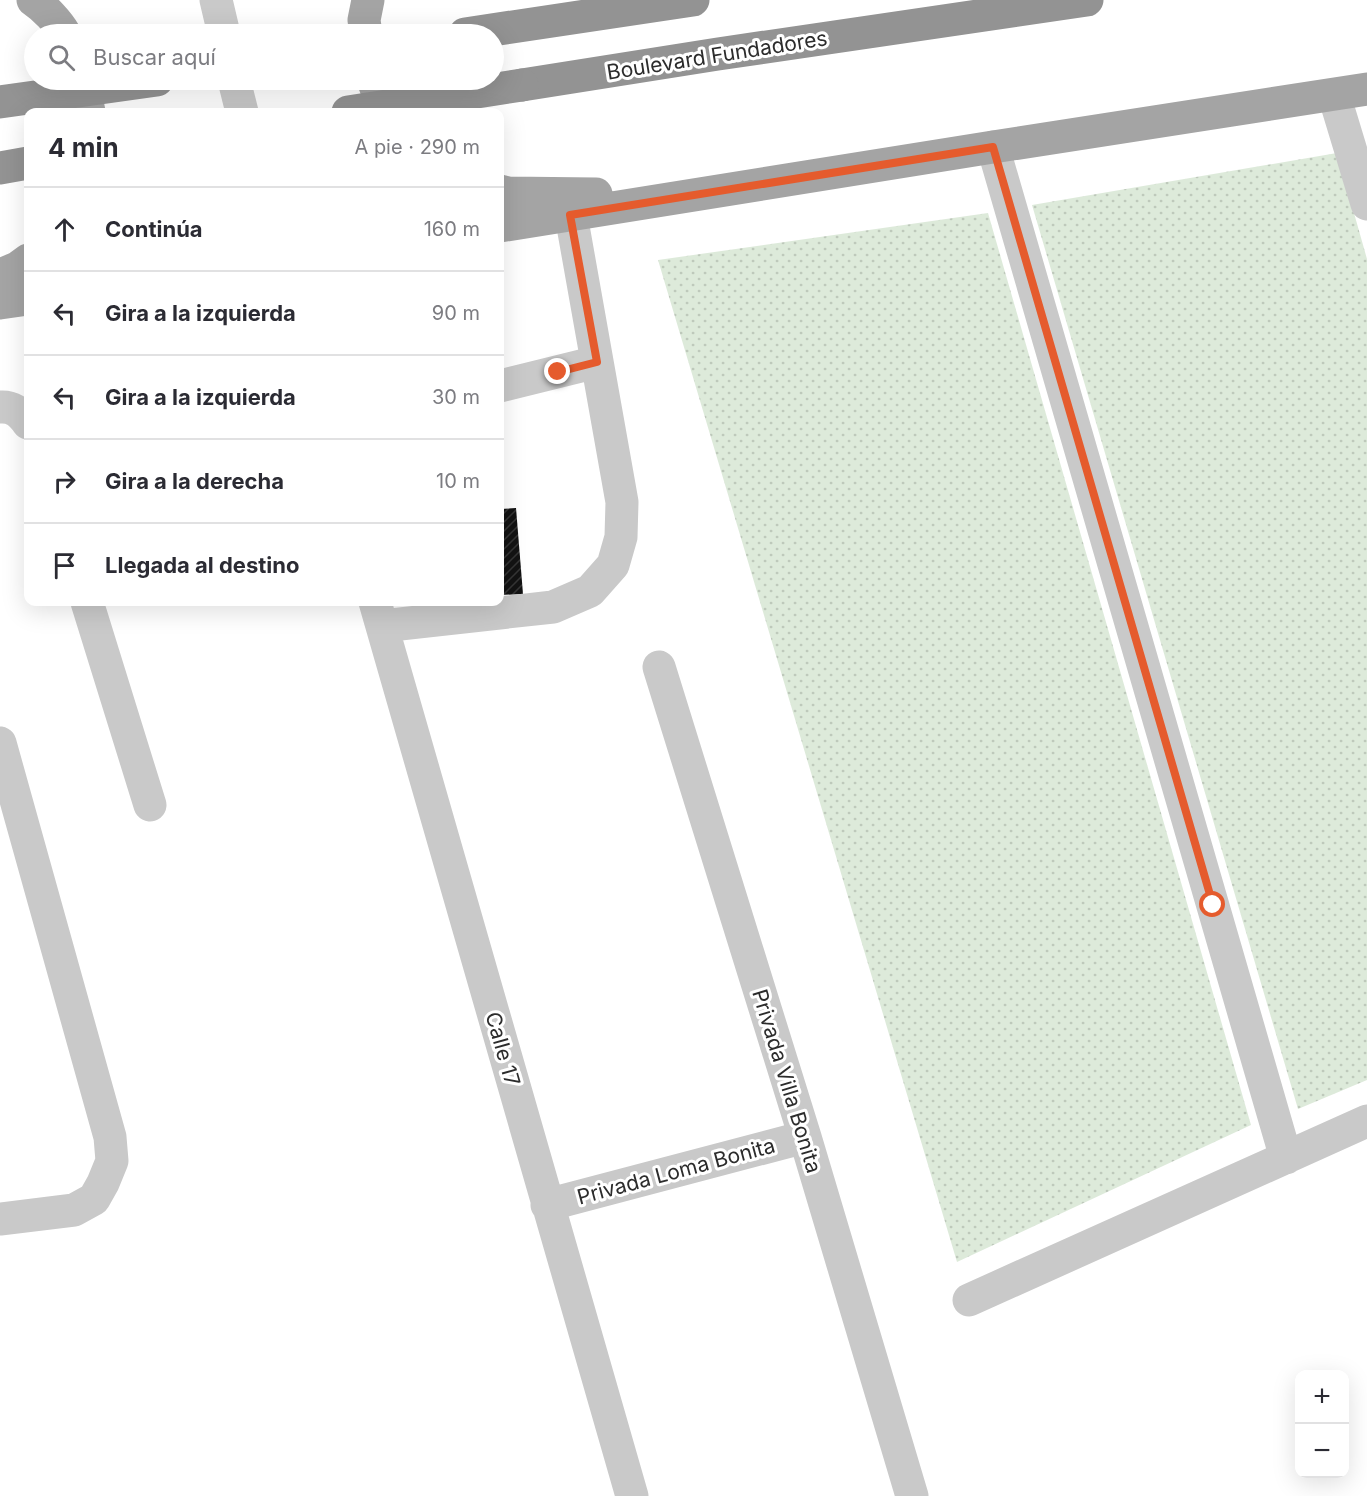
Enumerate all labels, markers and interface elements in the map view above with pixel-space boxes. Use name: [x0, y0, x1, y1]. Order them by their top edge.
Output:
search box: [24, 24, 504, 90]
street label: Boulevard Fundadores: [605, 25, 829, 85]
icon: search: [45, 41, 78, 74]
text: Buscar aquí: [93, 44, 216, 70]
text: 4 min: [48, 132, 119, 163]
text: A pie · 290 m: [354, 135, 480, 159]
icon: ahead: [48, 213, 81, 246]
text: Continúa: [105, 216, 203, 242]
text: 160 m: [424, 217, 480, 241]
icon: left: [48, 297, 81, 330]
text: Gira a la izquierda: [105, 300, 296, 326]
text: 90 m: [432, 301, 480, 325]
route end: [544, 358, 570, 384]
icon: left: [48, 381, 81, 414]
text: Gira a la izquierda: [105, 384, 296, 410]
text: 30 m: [432, 385, 480, 409]
icon: right: [48, 465, 81, 498]
text: Gira a la derecha: [105, 468, 284, 494]
text: 10 m: [436, 469, 480, 493]
icon: arrive: [48, 549, 81, 582]
text: Llegada al destino: [105, 552, 299, 578]
route start: [1199, 891, 1225, 917]
street label: Privada Villa Bonita: [747, 986, 827, 1176]
street label: Calle 17: [481, 1009, 525, 1089]
street label: Privada Loma Bonita: [574, 1133, 778, 1209]
map controls: [1295, 1370, 1349, 1478]
button: +: [1295, 1370, 1349, 1424]
button: −: [1295, 1424, 1349, 1478]

